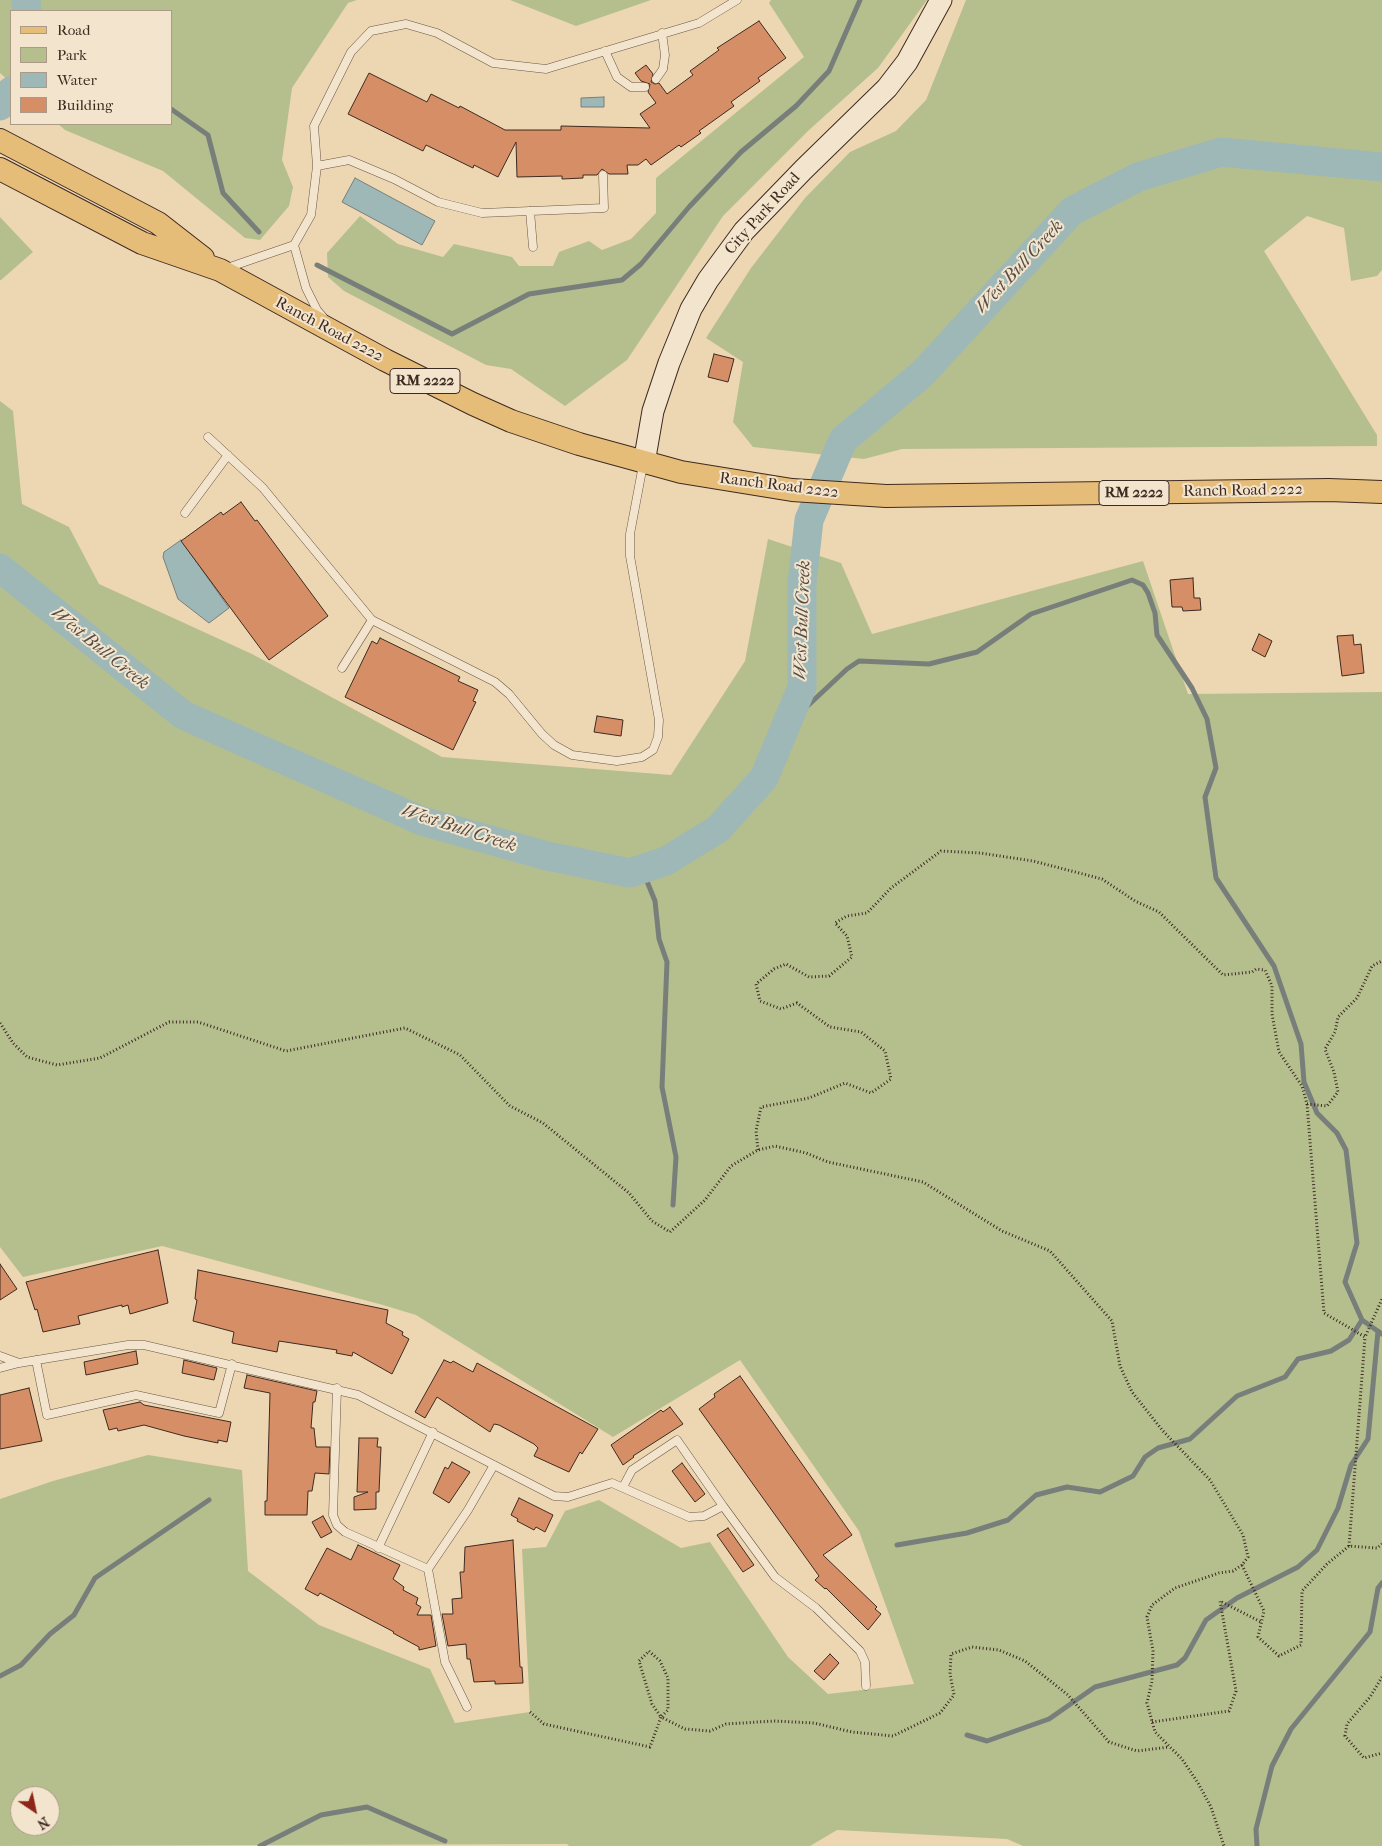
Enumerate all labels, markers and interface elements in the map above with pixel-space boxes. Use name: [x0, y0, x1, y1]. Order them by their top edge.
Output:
legend: [10, 10, 172, 125]
text: Road: [57, 21, 90, 39]
text: Park: [57, 46, 87, 64]
text: Water: [57, 71, 97, 89]
text: Building: [57, 96, 113, 114]
street label: City Park Road: [721, 169, 805, 259]
water label: West Bull Creek: [971, 216, 1069, 318]
street label: Ranch Road 2222: [272, 293, 386, 367]
road number: RM 2222: [390, 368, 460, 394]
street label: Ranch Road 2222: [718, 469, 840, 503]
road number: RM 2222: [1099, 480, 1169, 506]
street label: Ranch Road 2222: [1183, 480, 1303, 502]
water label: West Bull Creek: [790, 560, 816, 680]
water label: West Bull Creek: [47, 603, 153, 695]
water label: West Bull Creek: [399, 800, 519, 858]
north arrow: [10, 1786, 60, 1836]
text: N: [34, 1813, 52, 1833]

